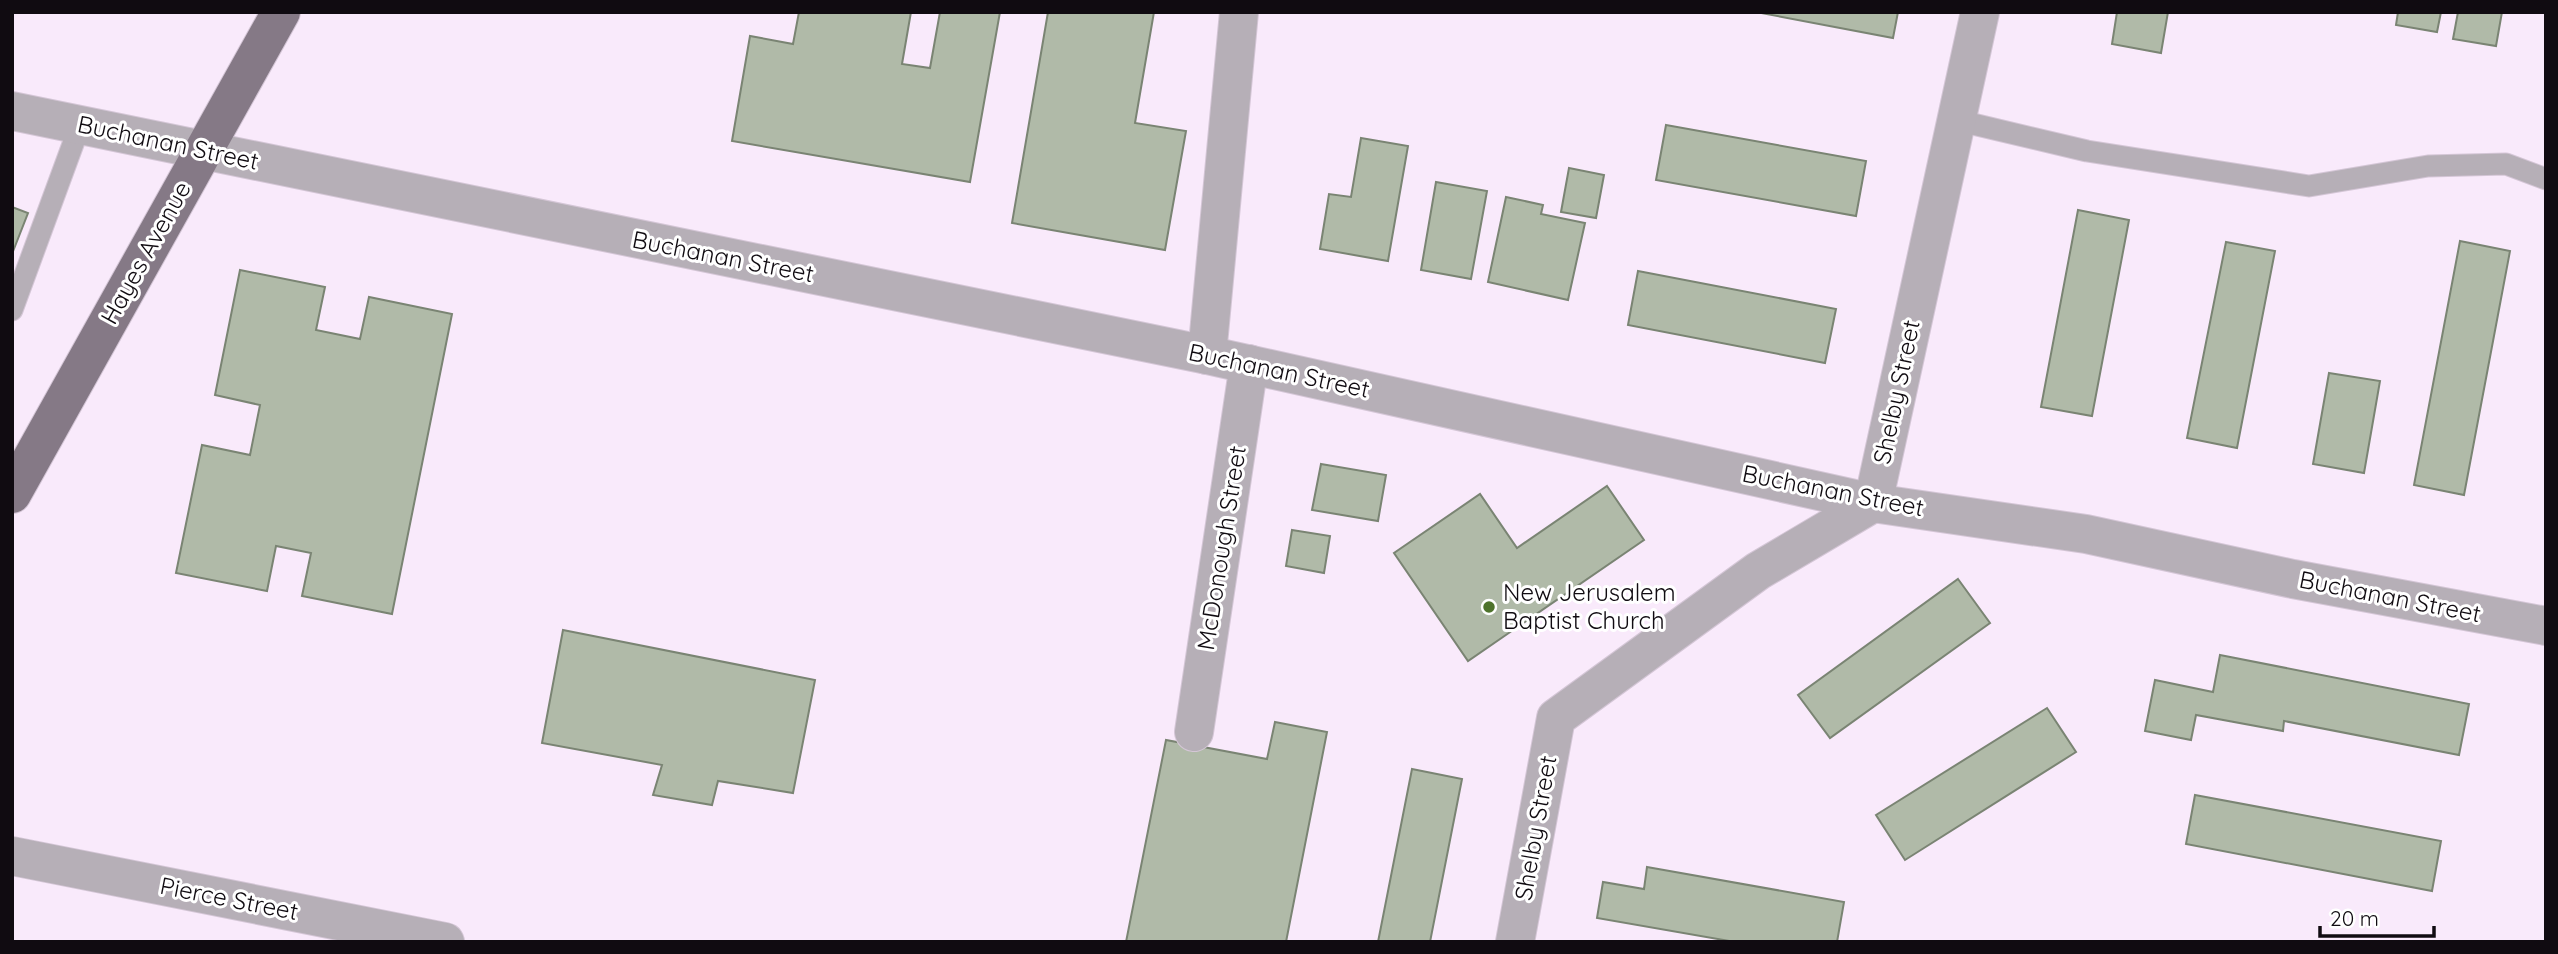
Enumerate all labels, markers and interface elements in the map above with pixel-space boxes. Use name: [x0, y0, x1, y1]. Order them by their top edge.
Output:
street label: Buchanan Street: [75, 108, 261, 176]
street label: Hayes Avenue: [94, 176, 197, 329]
street label: Buchanan Street: [630, 224, 817, 288]
street label: Shelby Street: [1866, 317, 1926, 467]
street label: Buchanan Street: [1186, 336, 1372, 404]
street label: McDonough Street: [1190, 443, 1252, 652]
street label: Buchanan Street: [1740, 458, 1927, 522]
street label: Buchanan Street: [2297, 564, 2484, 628]
place label: New Jerusalem Baptist Church: [1503, 577, 1676, 635]
marker: New Jerusalem Baptist Church: [1481, 599, 1497, 615]
street label: Shelby Street: [1508, 753, 1563, 903]
street label: Pierce Street: [158, 870, 301, 926]
scale bar: [2320, 894, 2434, 938]
text: 20 m: [2330, 905, 2379, 931]

